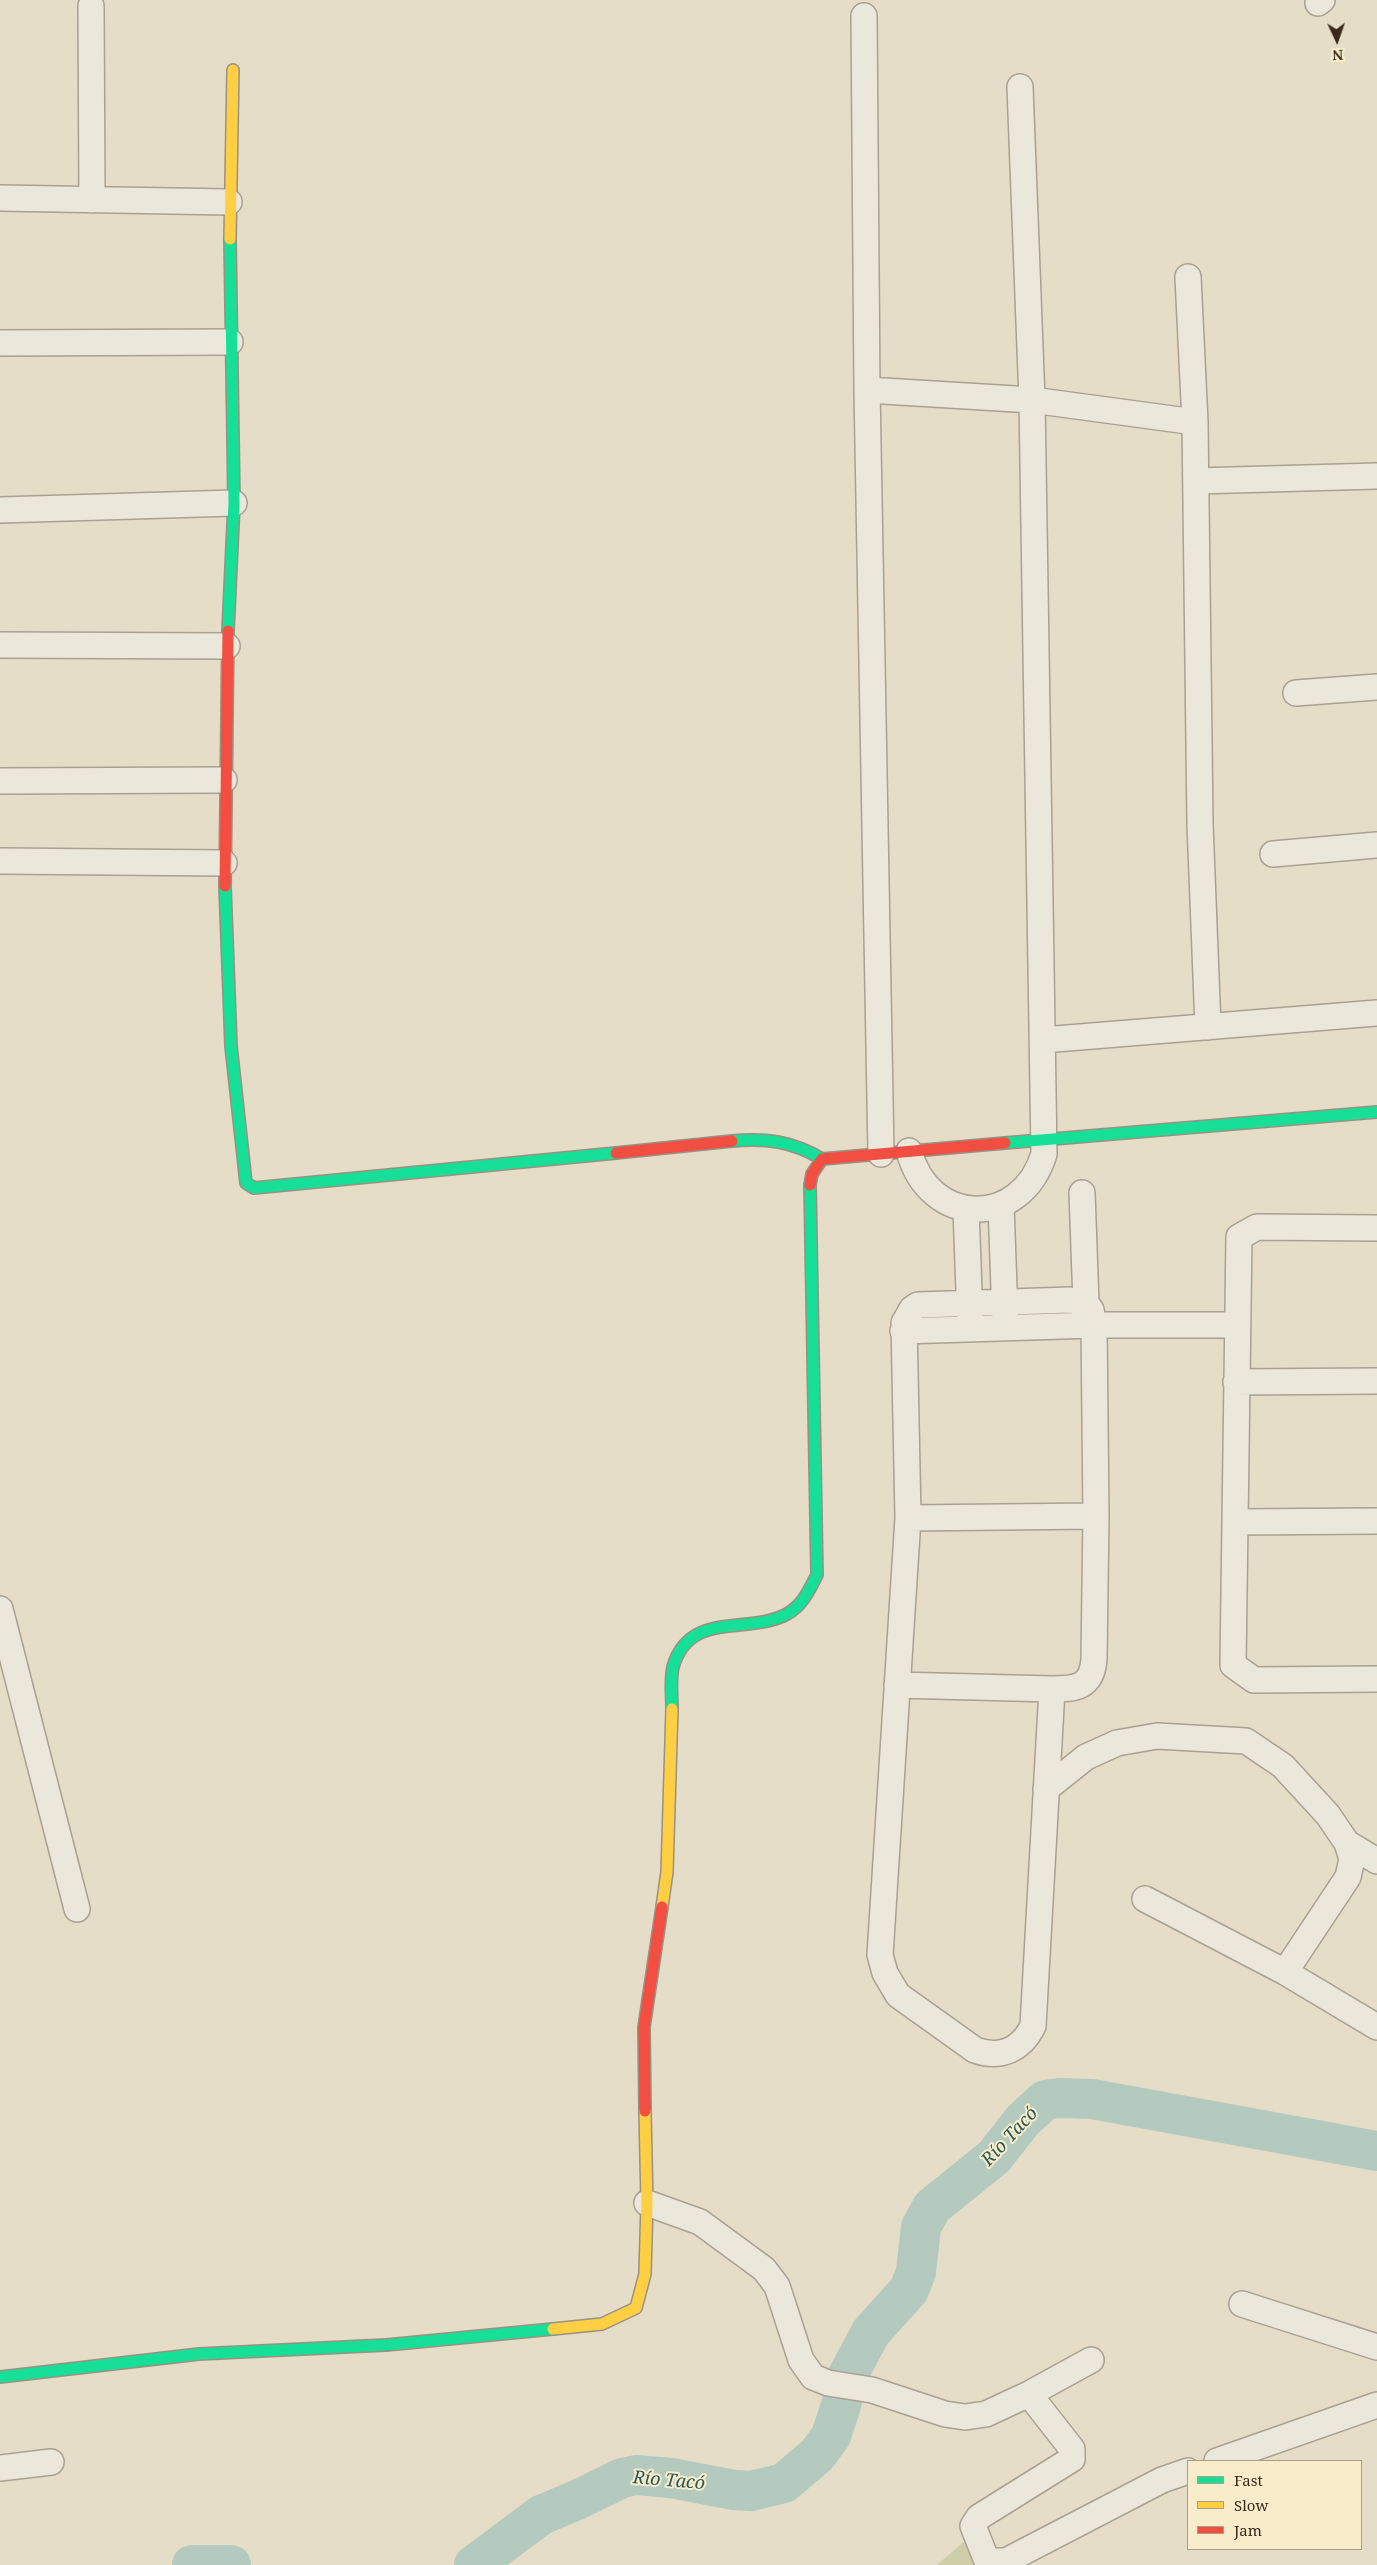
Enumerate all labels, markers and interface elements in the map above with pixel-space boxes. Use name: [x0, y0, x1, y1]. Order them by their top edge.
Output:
north arrow: [1312, 15, 1362, 65]
text: N: [1332, 46, 1344, 65]
water label: Río Tacó: [977, 2103, 1043, 2171]
legend: [1187, 2460, 1362, 2550]
water label: Río Tacó: [632, 2467, 706, 2495]
text: Fast: [1234, 2470, 1263, 2490]
text: Slow: [1234, 2495, 1268, 2515]
text: Jam: [1234, 2520, 1262, 2540]

